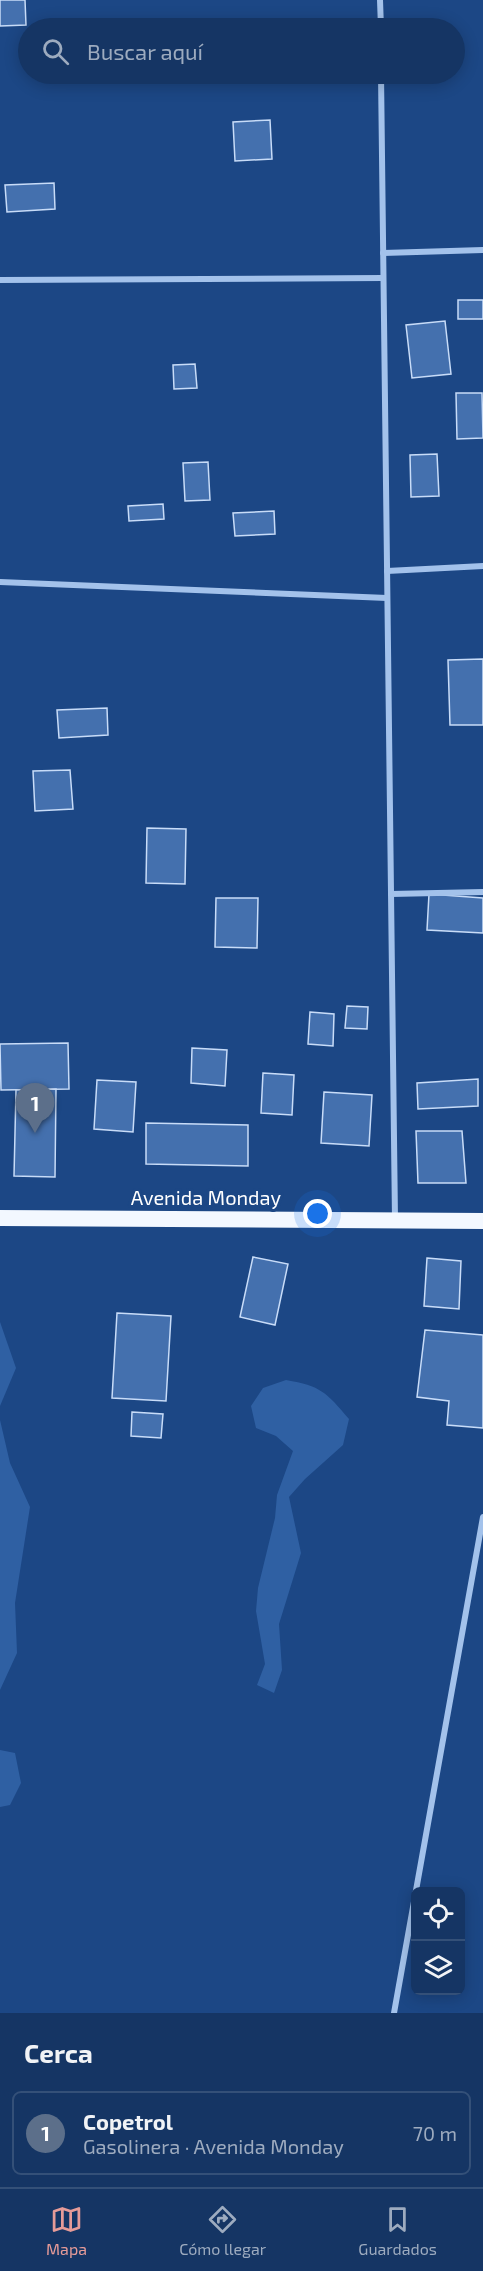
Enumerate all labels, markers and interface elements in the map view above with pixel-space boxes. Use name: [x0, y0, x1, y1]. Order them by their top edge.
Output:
search box: [18, 18, 465, 84]
icon: search: [39, 35, 72, 68]
text: Buscar aquí: [87, 38, 203, 64]
pin: 1: [15, 1084, 54, 1133]
street label: Avenida Monday: [131, 1185, 282, 1209]
your location: [303, 1199, 332, 1228]
map controls: [411, 1887, 465, 1995]
button: locate: [411, 1887, 465, 1941]
button: layers: [411, 1941, 465, 1995]
text: Cerca: [24, 2037, 93, 2068]
text: Copetrol: [83, 2108, 173, 2134]
text: 1: [41, 2121, 50, 2145]
text: 70 m: [413, 2121, 457, 2145]
text: Gasolinera · Avenida Monday: [83, 2134, 344, 2158]
tab: Mapa: [46, 2203, 87, 2258]
tab: Cómo llegar: [179, 2203, 266, 2258]
tab: Guardados: [358, 2203, 437, 2258]

